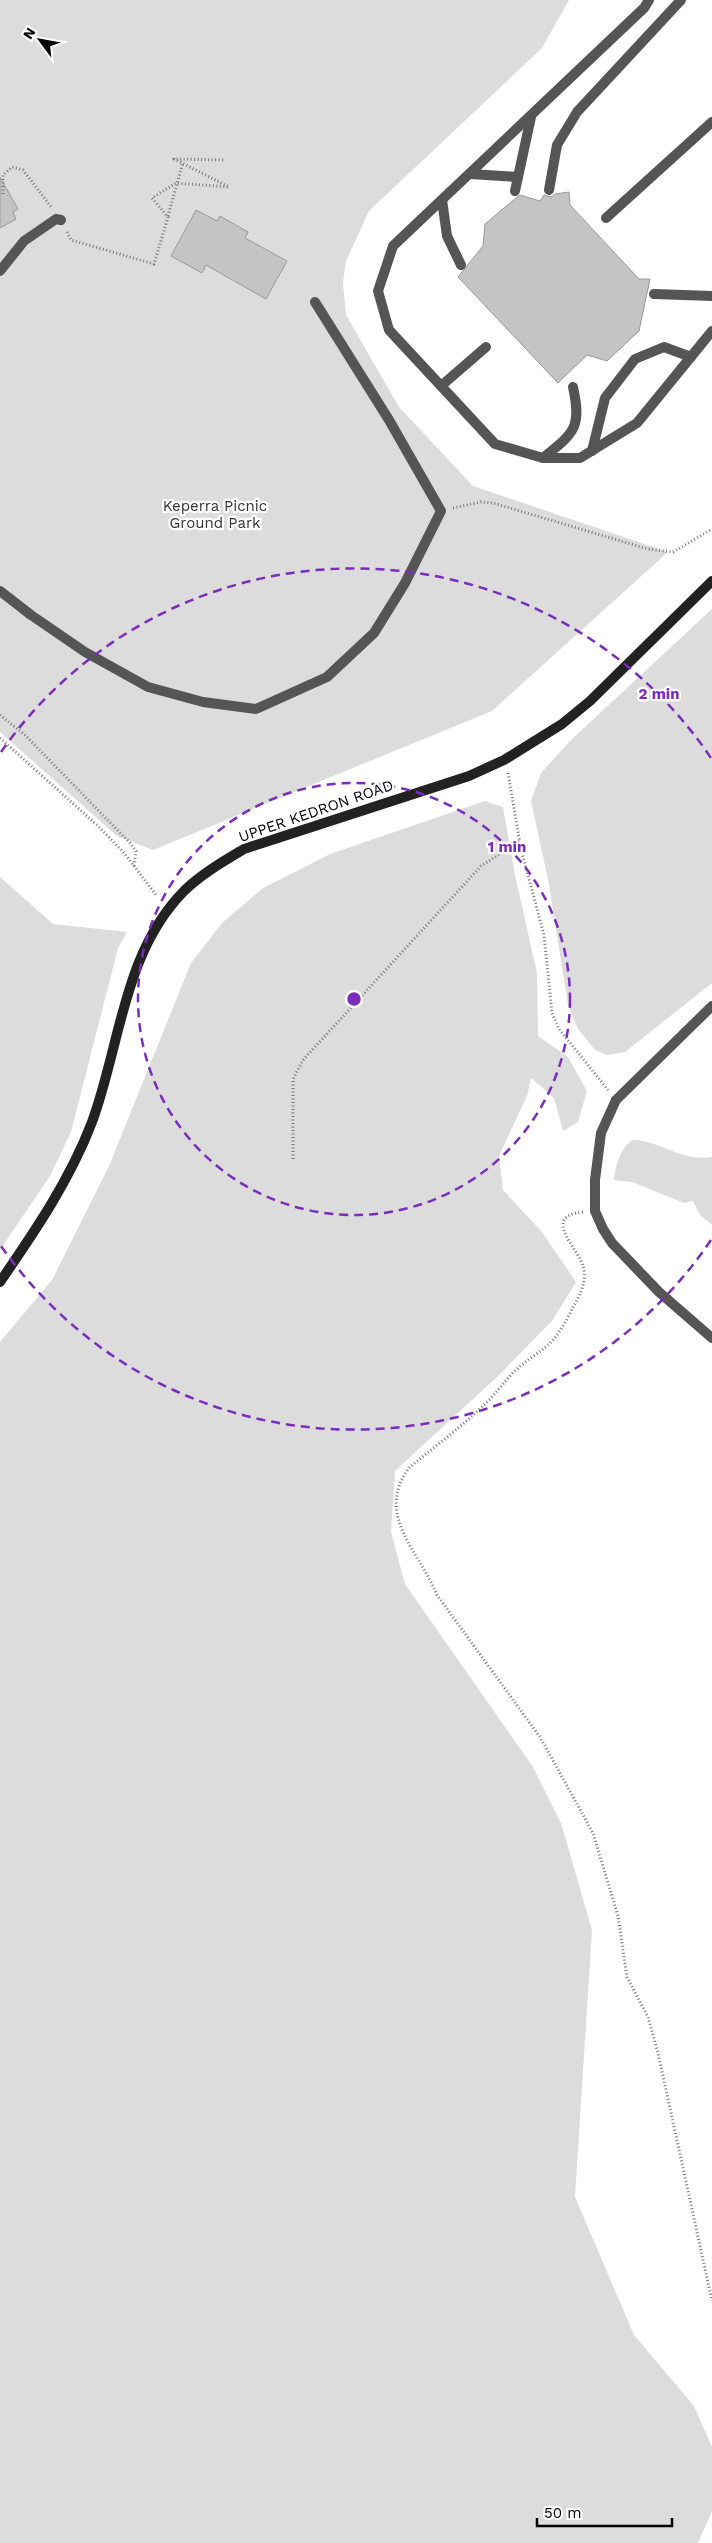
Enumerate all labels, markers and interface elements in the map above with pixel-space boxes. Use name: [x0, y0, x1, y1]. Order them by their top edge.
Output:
north arrow: [15, 15, 65, 65]
text: N: [19, 24, 39, 42]
park label: Keperra Picnic Ground Park: [163, 497, 267, 532]
text: 2 min: [638, 685, 680, 703]
street label: UPPER KEDRON ROAD: [236, 776, 396, 846]
text: 1 min: [488, 838, 526, 856]
centre of rings: [345, 990, 363, 1008]
scale bar: [537, 2496, 672, 2528]
text: 50 m: [544, 2504, 581, 2522]

